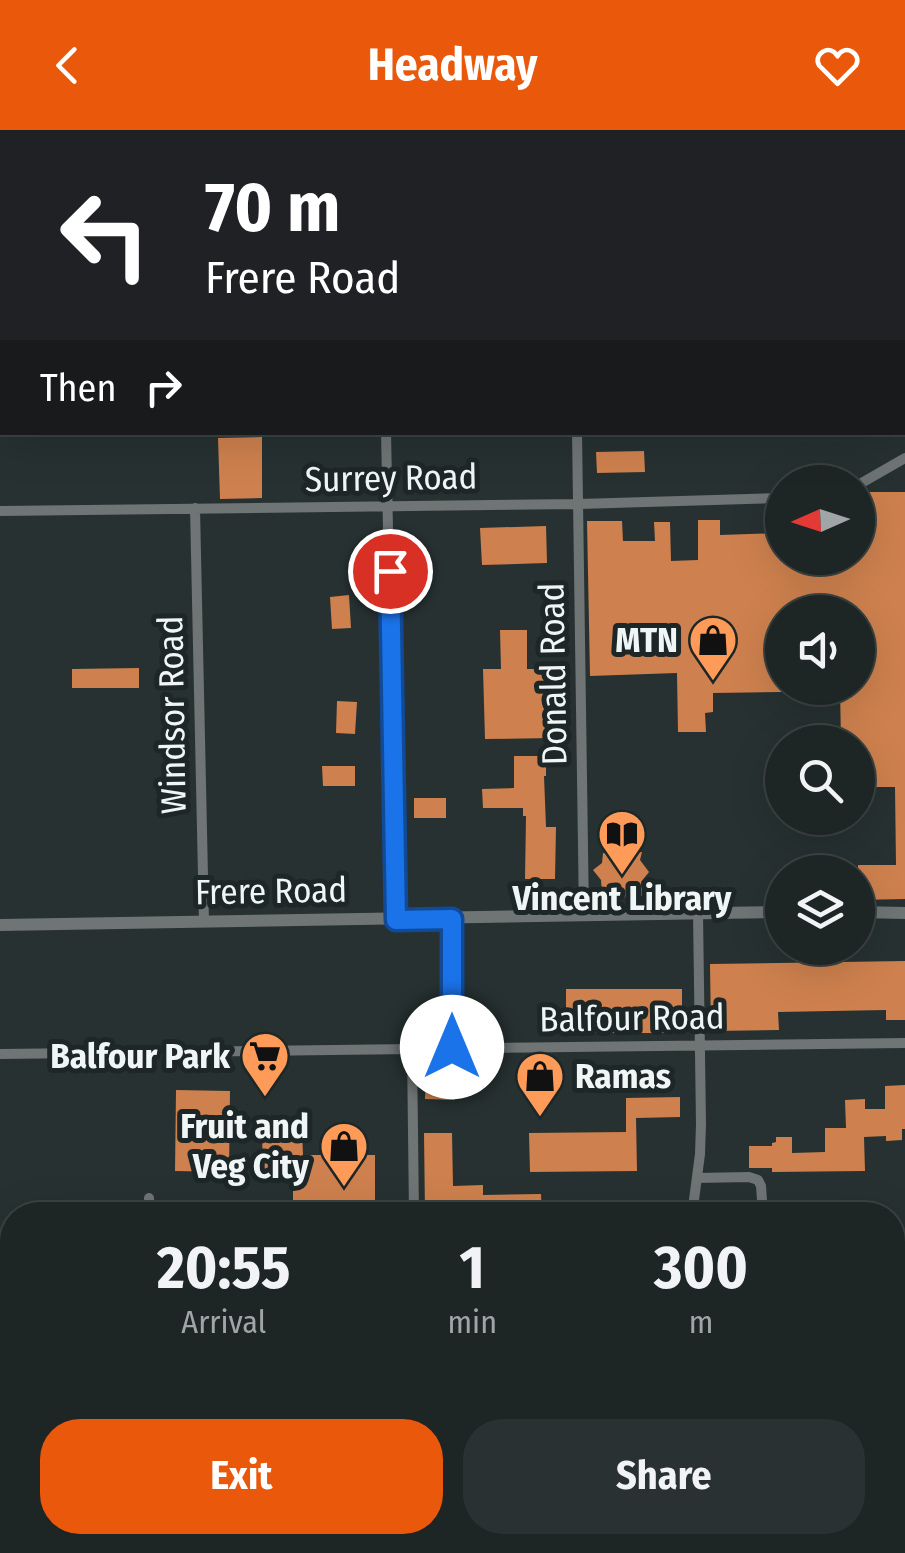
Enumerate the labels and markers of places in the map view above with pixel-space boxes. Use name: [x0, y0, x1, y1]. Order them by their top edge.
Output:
pin: [348, 529, 433, 614]
shop icon: MTN: [687, 614, 739, 682]
place label: MTN: [615, 619, 678, 661]
library icon: Vincent Library: [596, 808, 648, 876]
place label: Vincent Library: [511, 877, 732, 919]
supermarket icon: Balfour Park: [239, 1030, 291, 1098]
place label: Balfour Park: [50, 1035, 231, 1077]
shop icon: Ramas: [514, 1050, 566, 1118]
place label: Ramas: [575, 1055, 671, 1097]
place label: Fruit and Veg City: [180, 1105, 309, 1187]
shop icon: Fruit and Veg City: [318, 1120, 370, 1188]

